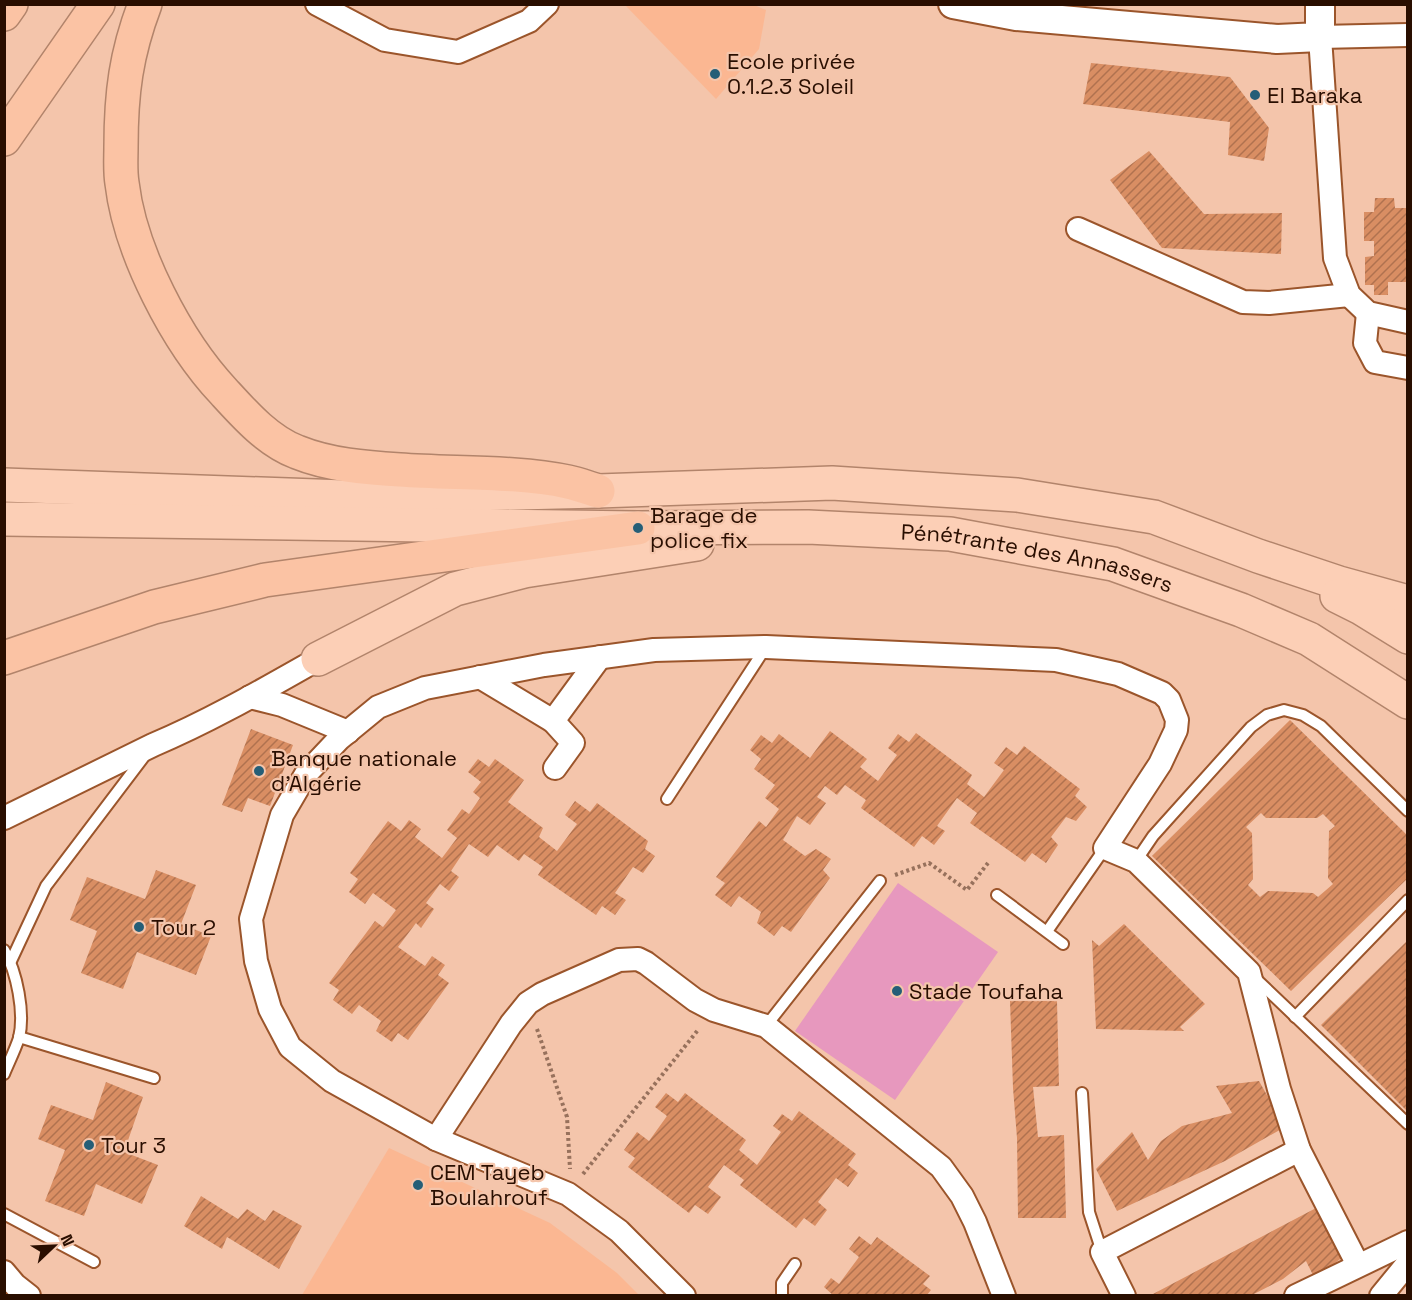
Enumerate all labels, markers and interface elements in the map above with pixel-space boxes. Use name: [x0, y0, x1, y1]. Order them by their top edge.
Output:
place label: Ecole privée 0.1.2.3 Soleil: [727, 47, 856, 100]
marker: Ecole privée 0.1.2.3 Soleil: [708, 67, 722, 81]
place label: El Baraka: [1267, 81, 1363, 109]
marker: El Baraka: [1248, 88, 1262, 102]
place label: Barage de police fix: [650, 501, 757, 554]
street label: Pénétrante des Annassers: [900, 518, 1177, 598]
marker: Barage de police fix: [631, 521, 645, 535]
place label: Banque nationale d'Algérie: [271, 744, 457, 797]
marker: Banque nationale d'Algérie: [252, 764, 266, 778]
place label: Tour 2: [151, 913, 216, 941]
marker: Tour 2: [132, 920, 146, 934]
place label: Stade Toufaha: [909, 977, 1064, 1005]
marker: Stade Toufaha: [890, 984, 904, 998]
place label: Tour 3: [101, 1131, 166, 1159]
marker: Tour 3: [82, 1138, 96, 1152]
place label: CEM Tayeb Boulahrouf: [430, 1158, 548, 1211]
marker: CEM Tayeb Boulahrouf: [411, 1178, 425, 1192]
north arrow: [24, 1216, 84, 1276]
text: N: [56, 1231, 79, 1249]

